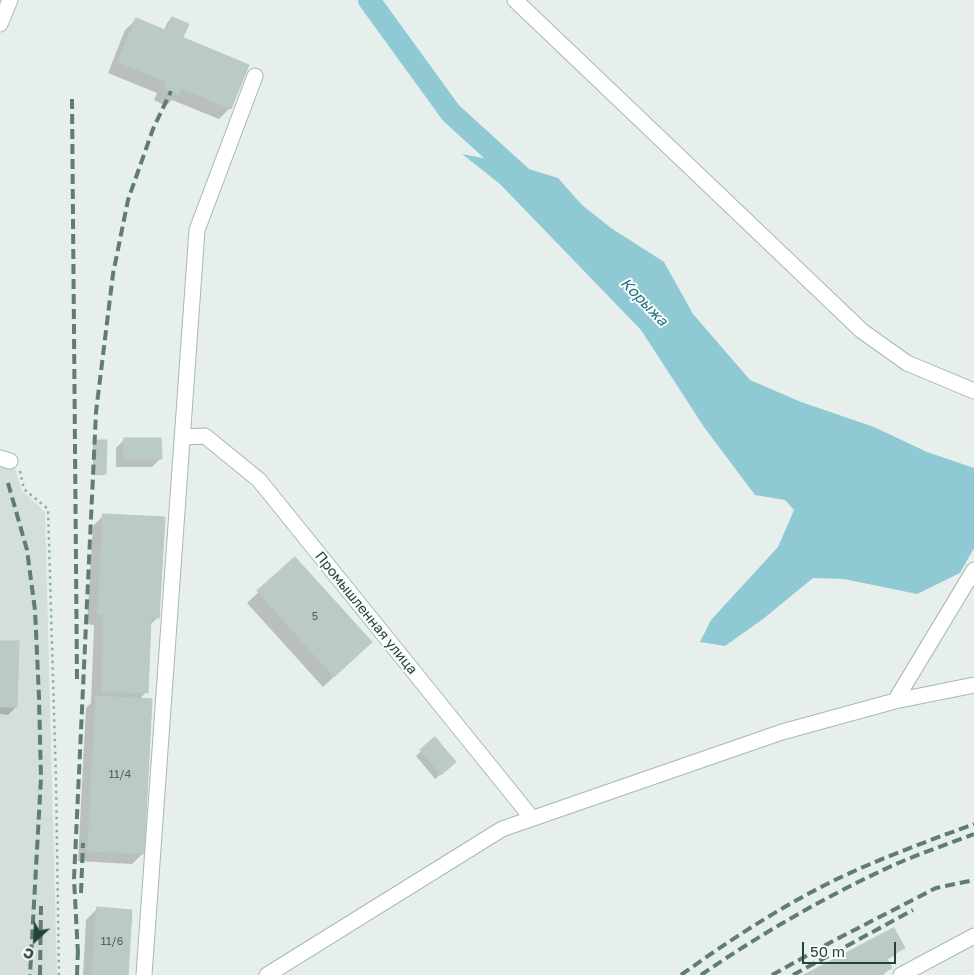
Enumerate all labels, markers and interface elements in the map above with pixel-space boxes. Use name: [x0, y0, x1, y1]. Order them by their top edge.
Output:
water label: Корыжа: [617, 274, 671, 330]
street label: Промышленная улица: [311, 548, 421, 678]
house number: 5: [312, 610, 318, 624]
house number: 11/4: [109, 768, 131, 782]
north arrow: [10, 915, 60, 965]
scale bar: [804, 932, 898, 964]
house number: 11/6: [101, 935, 123, 949]
text: 50 m: [810, 942, 845, 960]
text: С: [20, 944, 37, 964]

